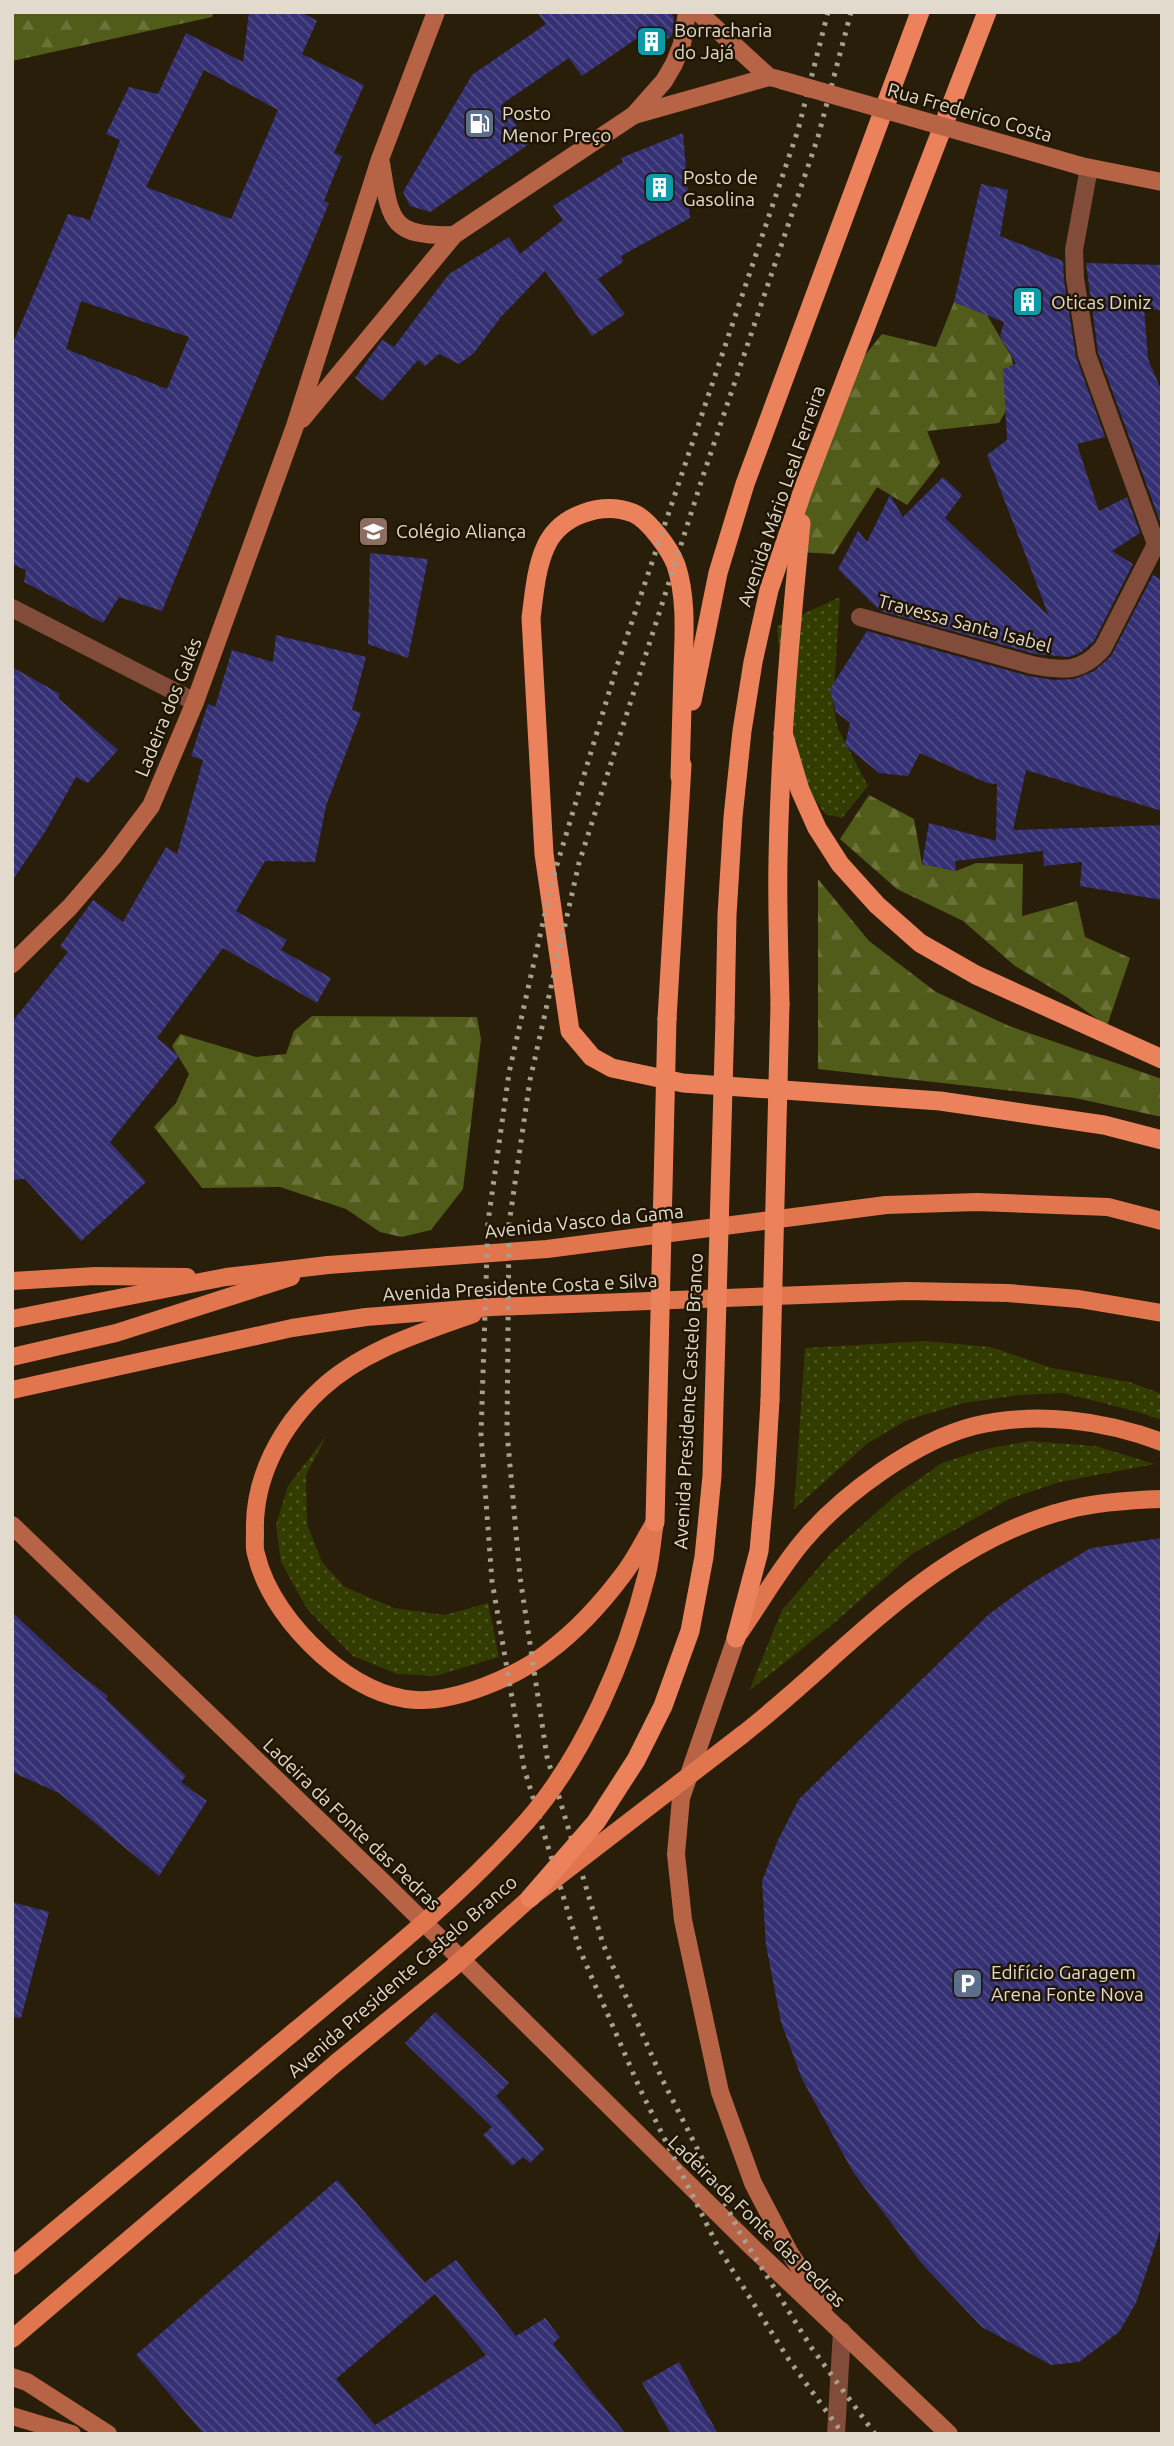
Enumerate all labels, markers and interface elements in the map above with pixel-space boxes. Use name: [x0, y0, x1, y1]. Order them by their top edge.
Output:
place label: Borracharia do Jajá: [674, 19, 772, 63]
building icon: Borracharia do Jajá: [634, 24, 668, 58]
street label: Rua Frederico Costa: [885, 78, 1055, 146]
place label: Posto Menor Preço: [502, 102, 611, 146]
fuel station icon: Posto Menor Preço: [462, 107, 496, 141]
place label: Posto de Gasolina: [683, 166, 758, 210]
building icon: Posto de Gasolina: [643, 171, 677, 205]
building icon: Oticas Diniz: [1011, 285, 1045, 319]
place label: Oticas Diniz: [1051, 291, 1151, 313]
street label: Avenida Mário Leal Ferreira: [733, 383, 829, 609]
school or university icon: Colégio Aliança: [356, 514, 390, 548]
place label: Colégio Aliança: [396, 520, 526, 542]
street label: Travessa Santa Isabel: [876, 589, 1054, 657]
street label: Ladeira dos Galés: [130, 634, 206, 780]
street label: Avenida Vasco da Gama: [483, 1200, 685, 1242]
street label: Avenida Presidente Castelo Branco: [669, 1252, 707, 1550]
street label: Avenida Presidente Costa e Silva: [382, 1269, 658, 1305]
street label: Ladeira da Fonte das Pedras: [259, 1734, 445, 1914]
street label: Avenida Presidente Castelo Branco: [283, 1870, 521, 2082]
place label: Edifício Garagem Arena Fonte Nova: [991, 1961, 1144, 2005]
parking icon: Edifício Garagem Arena Fonte Nova: [951, 1966, 985, 2000]
street label: Ladeira da Fonte das Pedras: [664, 2131, 850, 2311]

